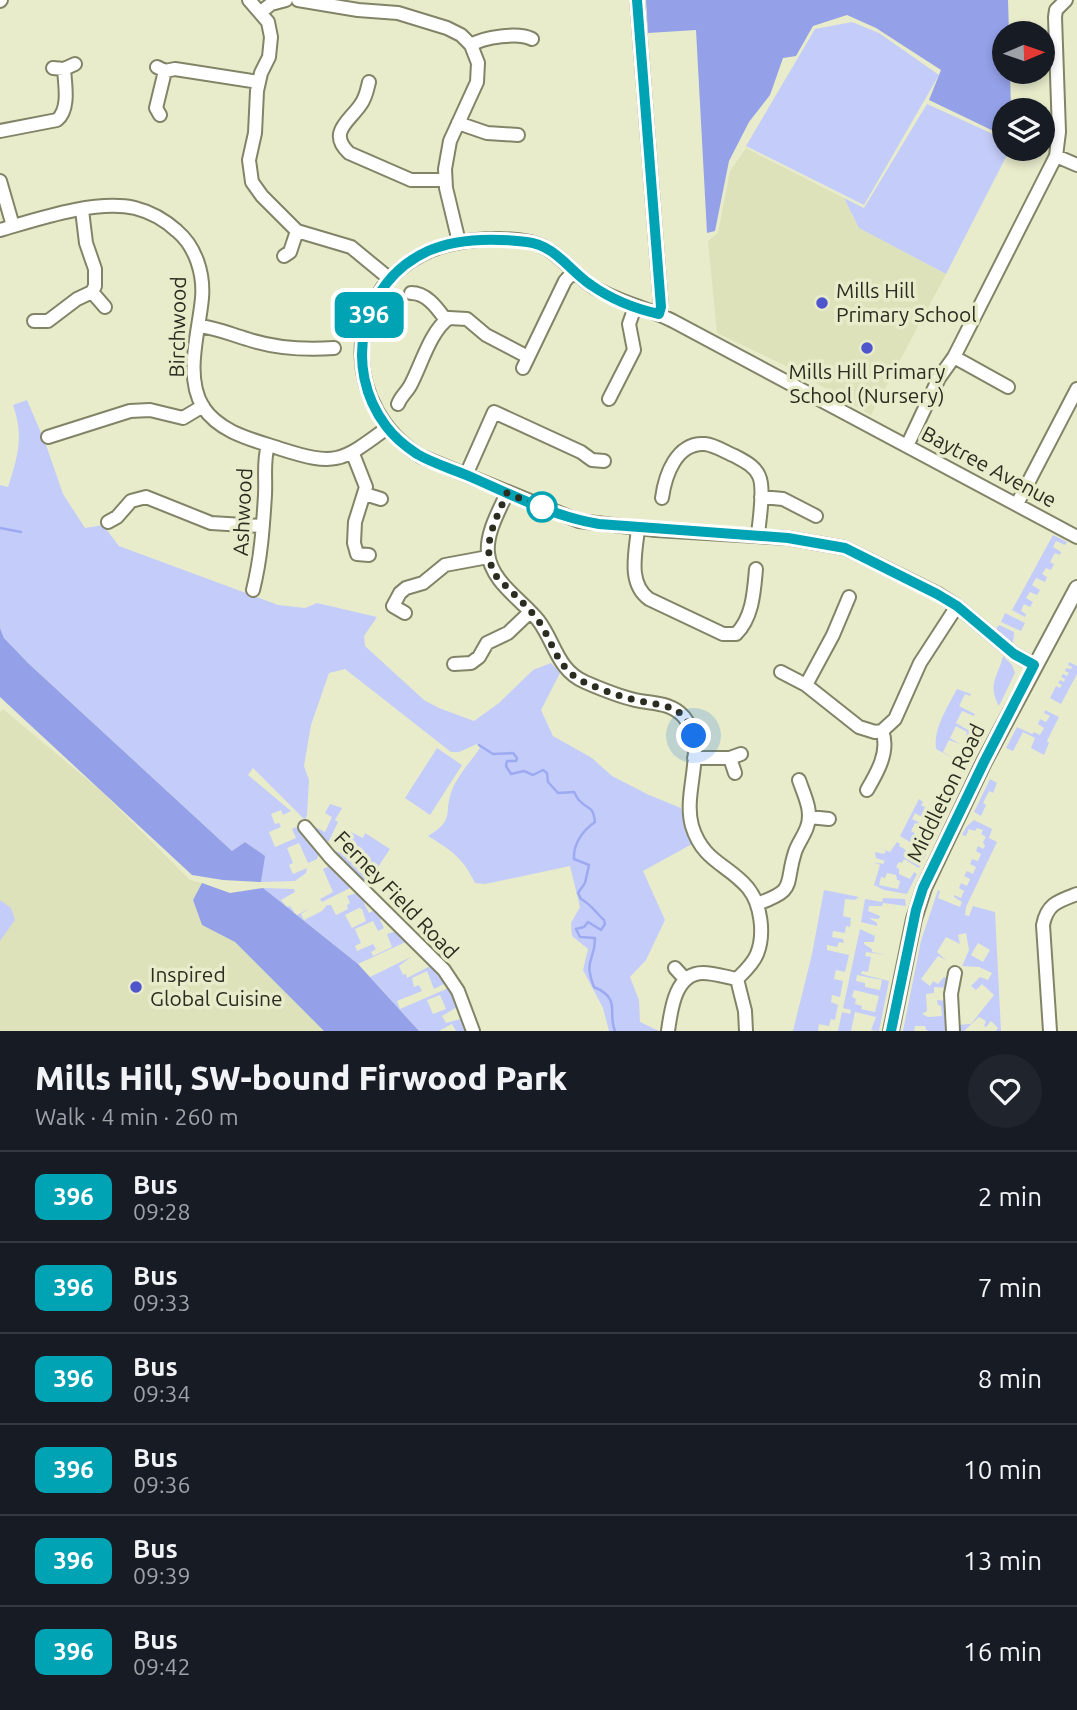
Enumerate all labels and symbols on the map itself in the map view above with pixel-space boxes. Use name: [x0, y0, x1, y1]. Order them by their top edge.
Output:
north arrow: [992, 21, 1055, 84]
street label: Birchwood: [164, 276, 190, 378]
place label: Mills Hill Primary School: [836, 278, 977, 326]
line badge: 396: [329, 292, 409, 338]
marker: Mills Hill Primary School: [814, 295, 830, 311]
marker: Mills Hill Primary School (Nursery): [859, 340, 875, 356]
place label: Mills Hill Primary School (Nursery): [789, 359, 945, 407]
street label: Baytree Avenue: [918, 421, 1061, 512]
street label: Ashwood: [228, 467, 256, 557]
unlabelled marker: [527, 492, 557, 522]
your location: [676, 718, 711, 753]
street label: Middleton Road: [901, 720, 989, 866]
street label: Ferney Field Road: [330, 826, 464, 963]
place label: Inspired Global Cuisine: [150, 962, 283, 1010]
marker: Inspired Global Cuisine: [128, 979, 144, 995]

